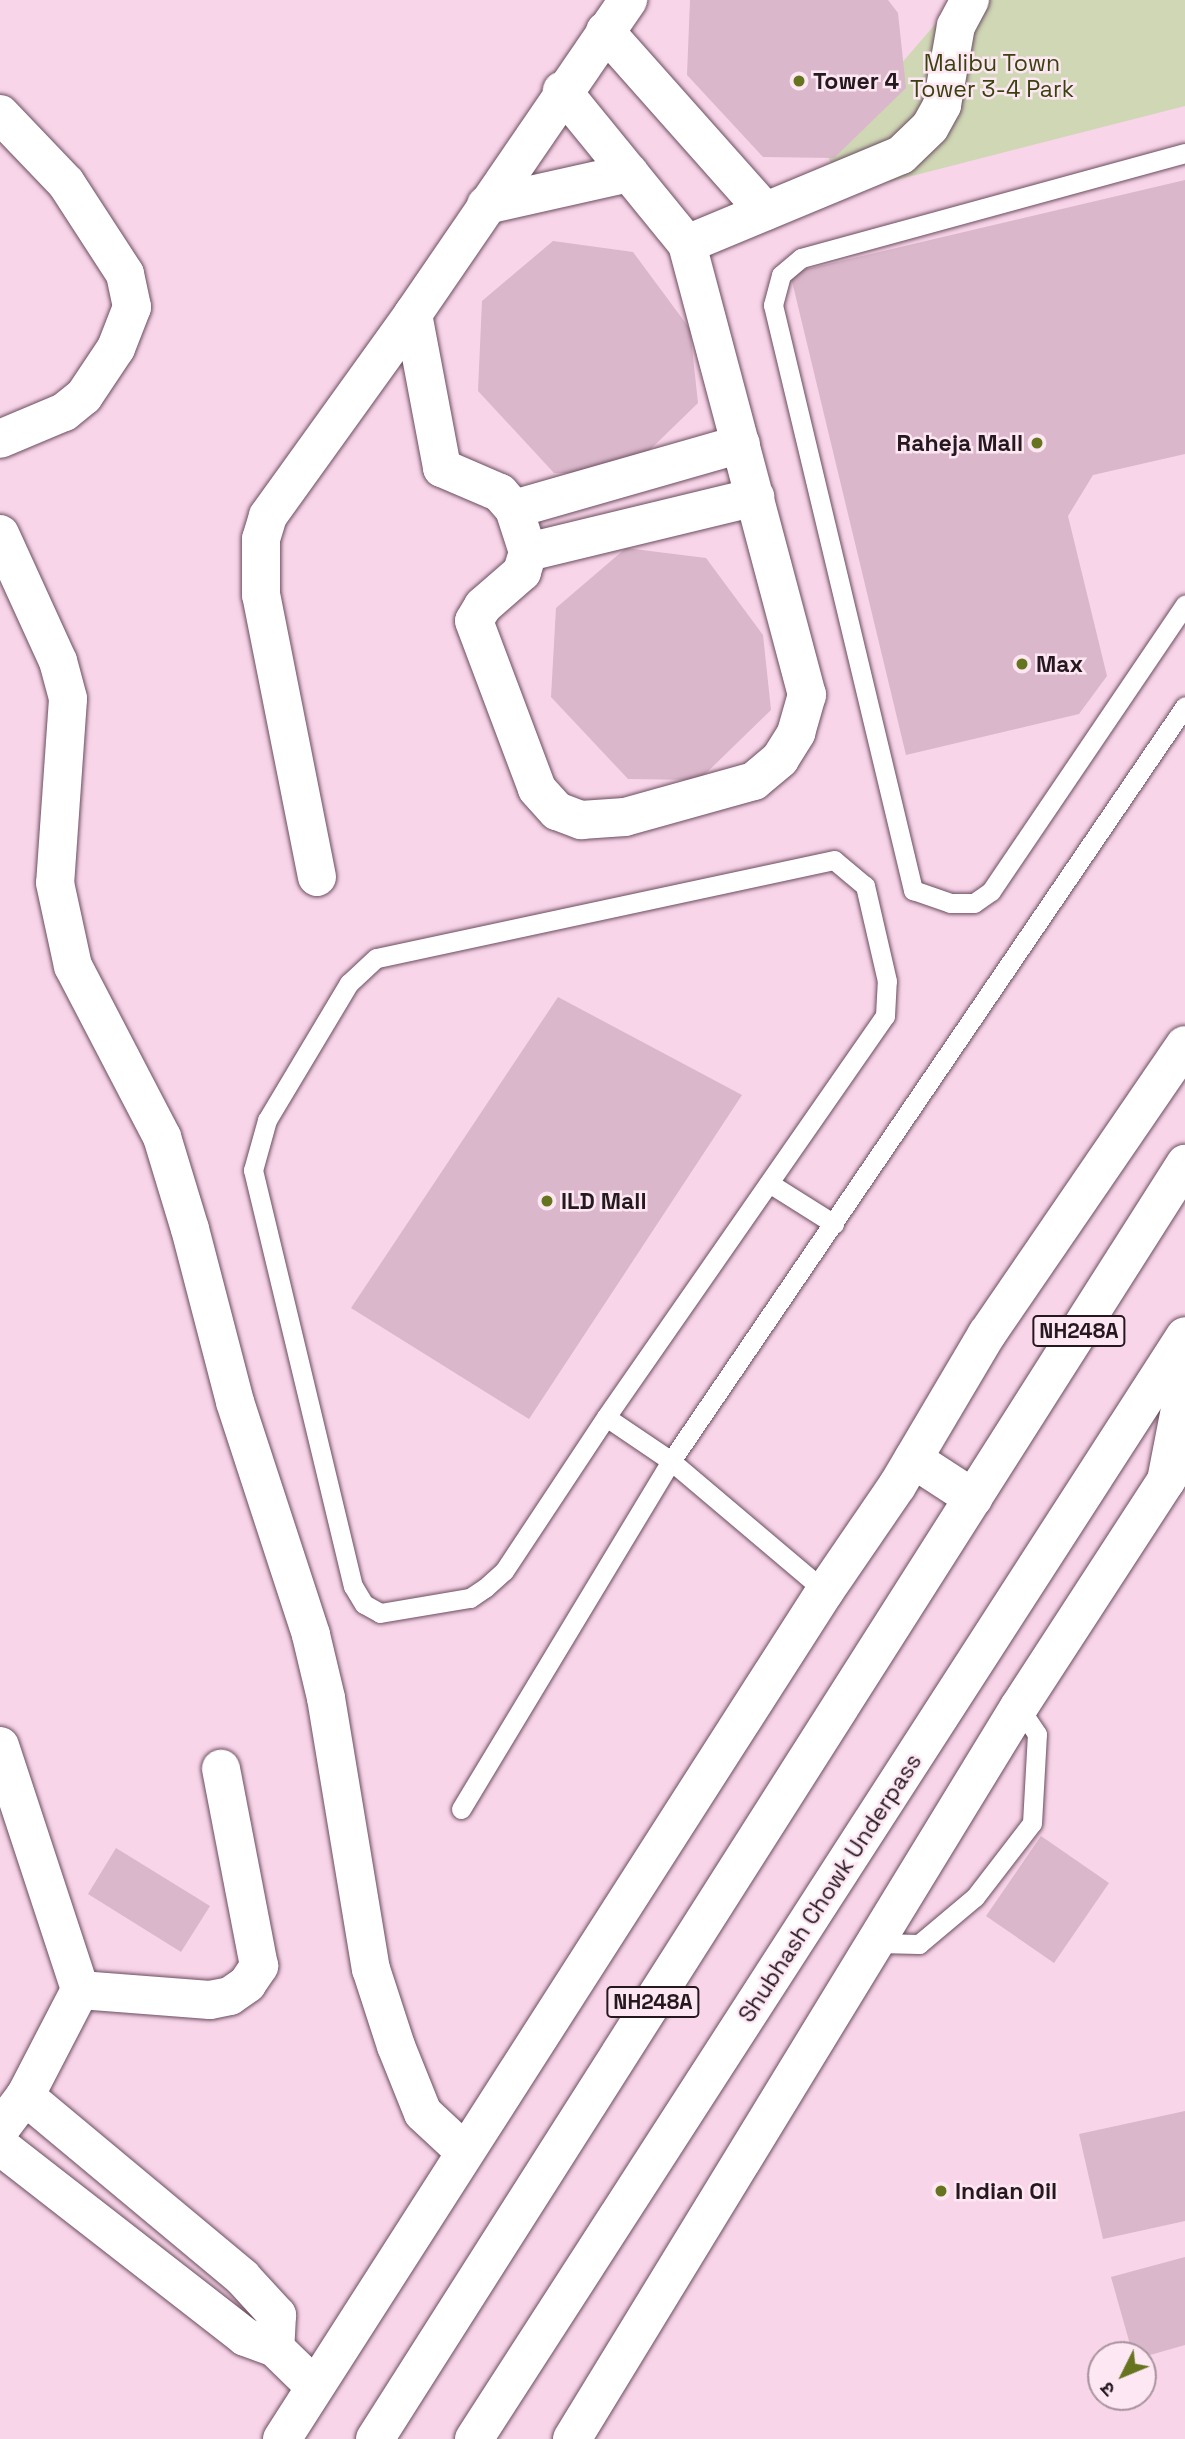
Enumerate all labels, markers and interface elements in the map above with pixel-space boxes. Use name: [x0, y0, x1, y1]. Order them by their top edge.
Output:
park label: Malibu Town Tower 3-4 Park: [910, 49, 1074, 103]
place label: Tower 4: [813, 67, 899, 95]
marker: Tower 4: [791, 73, 807, 89]
place label: Raheja Mall: [897, 429, 1023, 457]
marker: Raheja Mall: [1029, 435, 1045, 451]
place label: Max: [1036, 650, 1083, 678]
marker: Max: [1014, 656, 1030, 672]
place label: ILD Mall: [561, 1187, 647, 1215]
marker: ILD Mall: [539, 1193, 555, 1209]
road number: NH248A: [1032, 1314, 1126, 1348]
street label: Shubhash Chowk Underpass: [733, 1749, 927, 2027]
road number: NH248A: [606, 1984, 700, 2020]
place label: Indian Oil: [955, 2177, 1057, 2205]
marker: Indian Oil: [933, 2183, 949, 2199]
north arrow: [1087, 2341, 1157, 2411]
text: उ: [1095, 2377, 1121, 2402]

